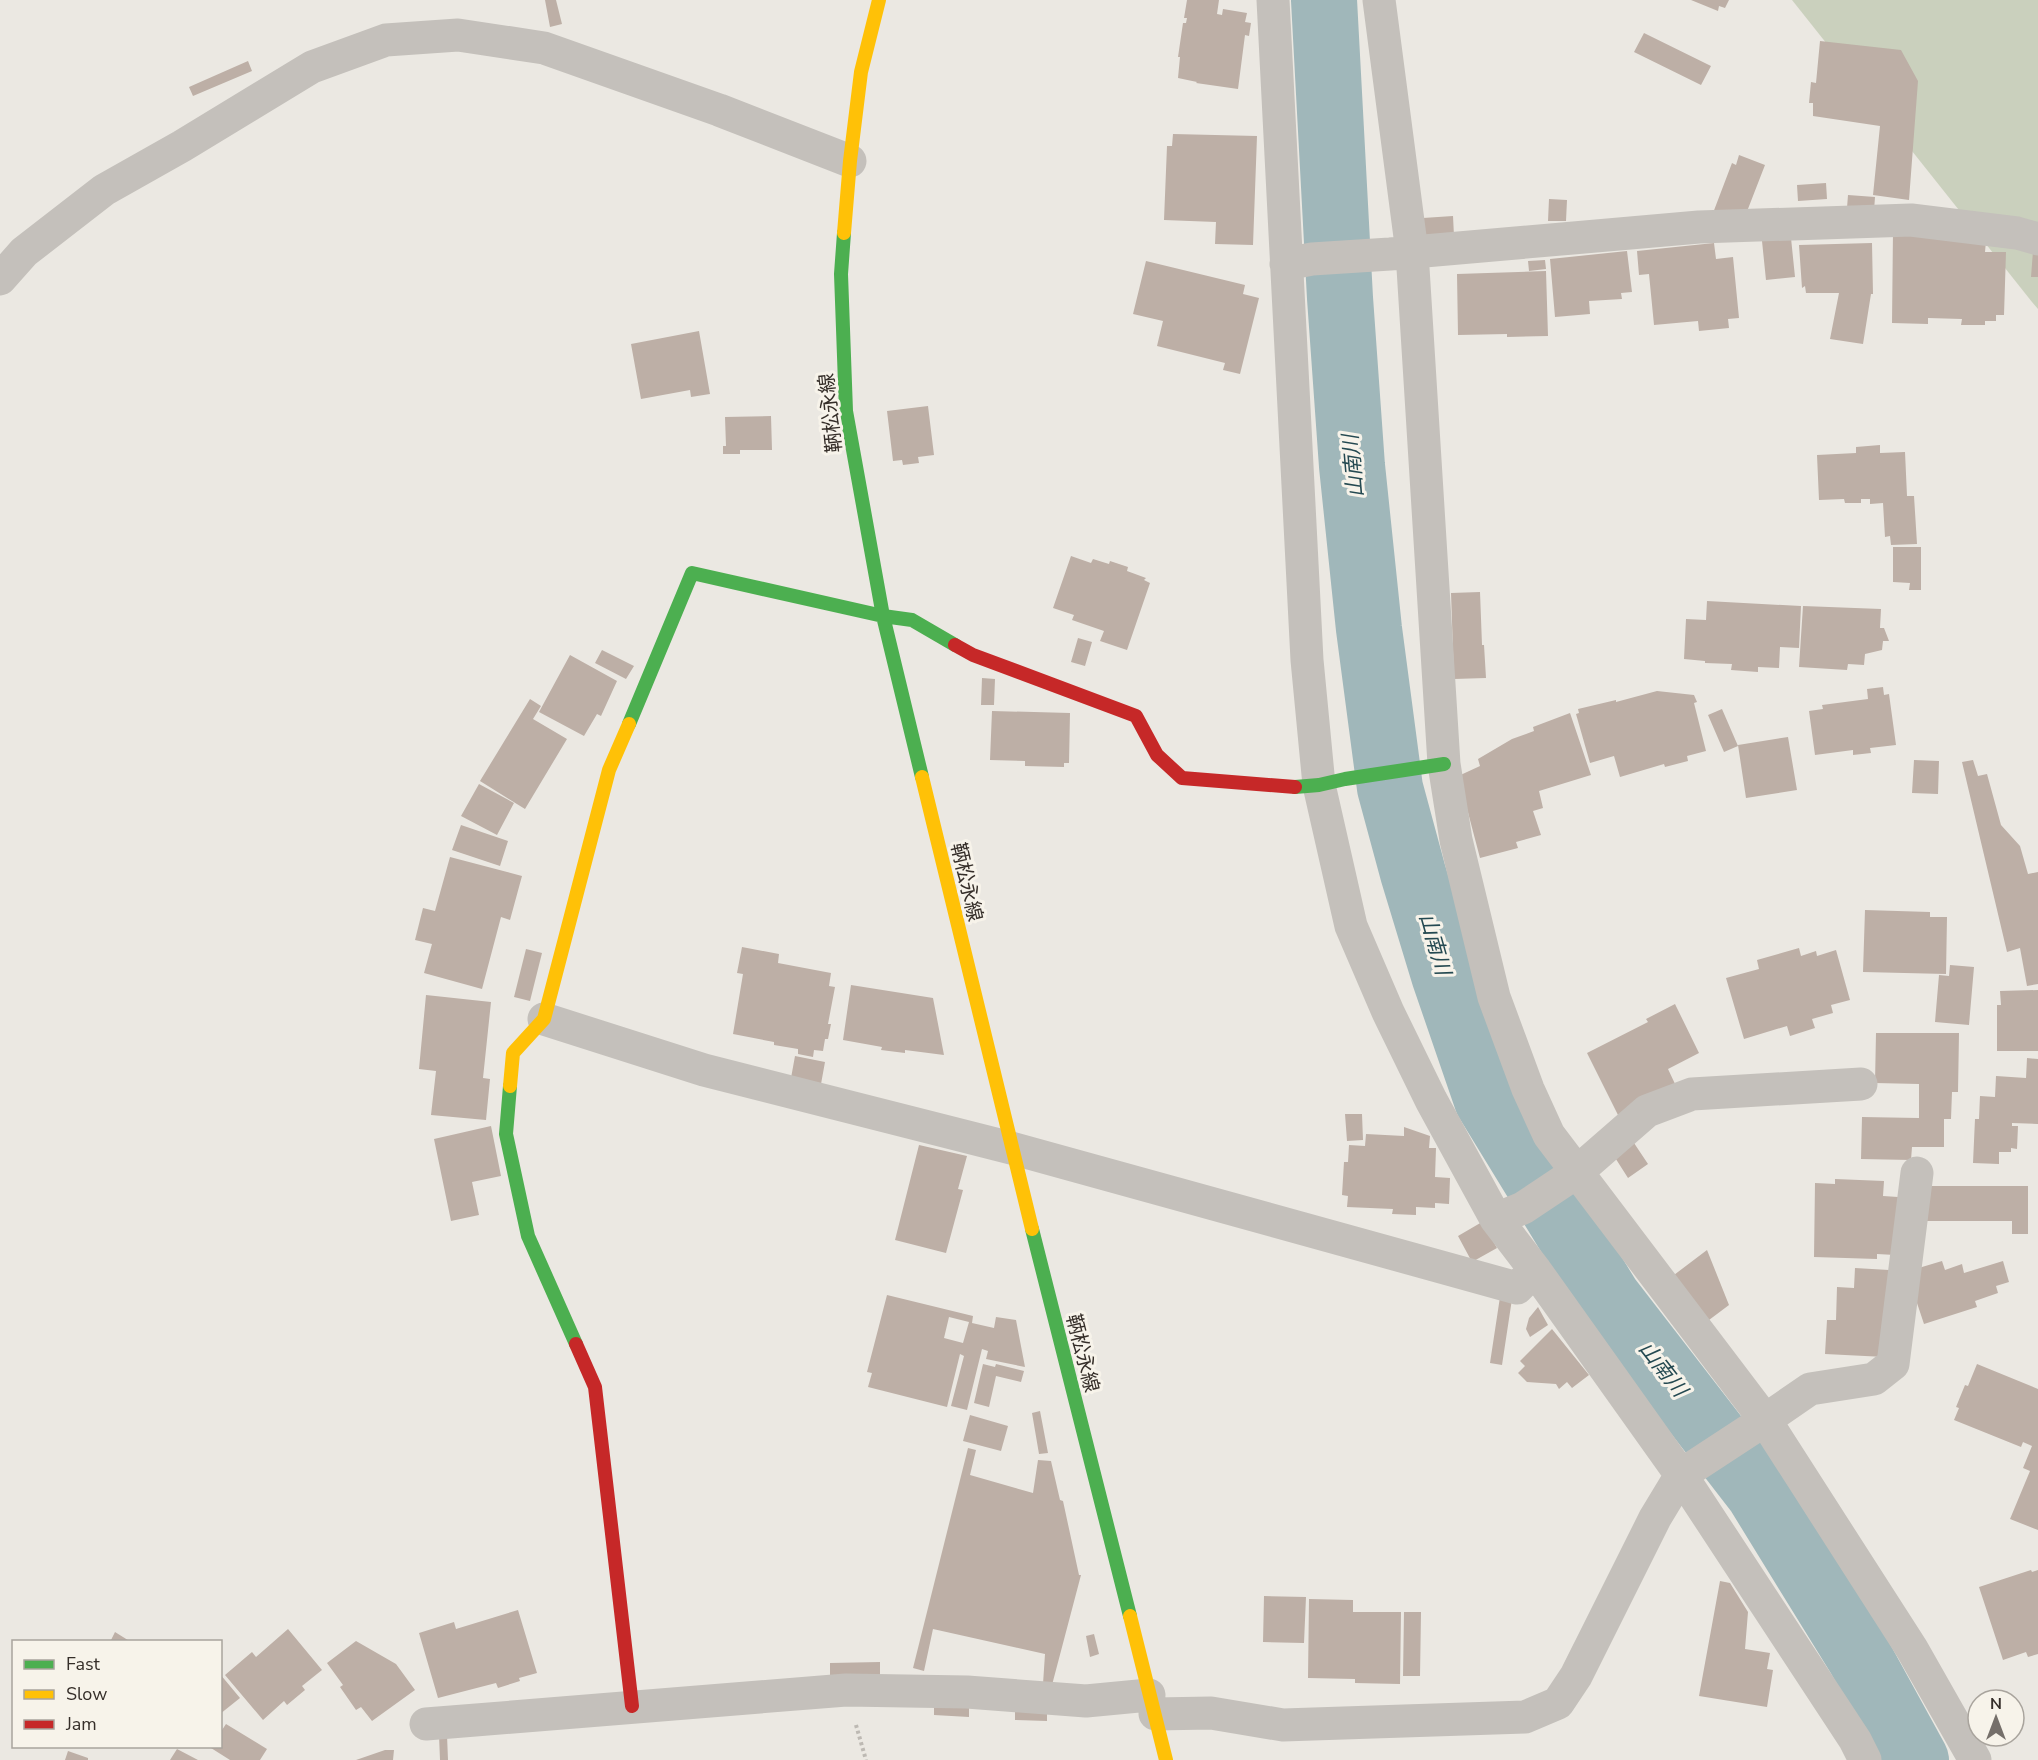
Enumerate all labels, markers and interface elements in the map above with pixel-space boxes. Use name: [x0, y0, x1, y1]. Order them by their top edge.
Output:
street label: 鞆松永線: [813, 372, 848, 454]
water label: 山南川: [1336, 431, 1370, 499]
street label: 鞆松永線: [944, 840, 989, 924]
water label: 山南川: [1413, 910, 1458, 980]
street label: 鞆松永線: [1060, 1311, 1105, 1395]
water label: 山南川: [1633, 1336, 1695, 1404]
legend: [12, 1640, 222, 1748]
text: Fast: [66, 1652, 101, 1676]
text: Slow: [66, 1682, 107, 1706]
north arrow: [1966, 1688, 2026, 1748]
text: N: [1990, 1693, 2002, 1715]
text: Jam: [65, 1712, 97, 1736]

